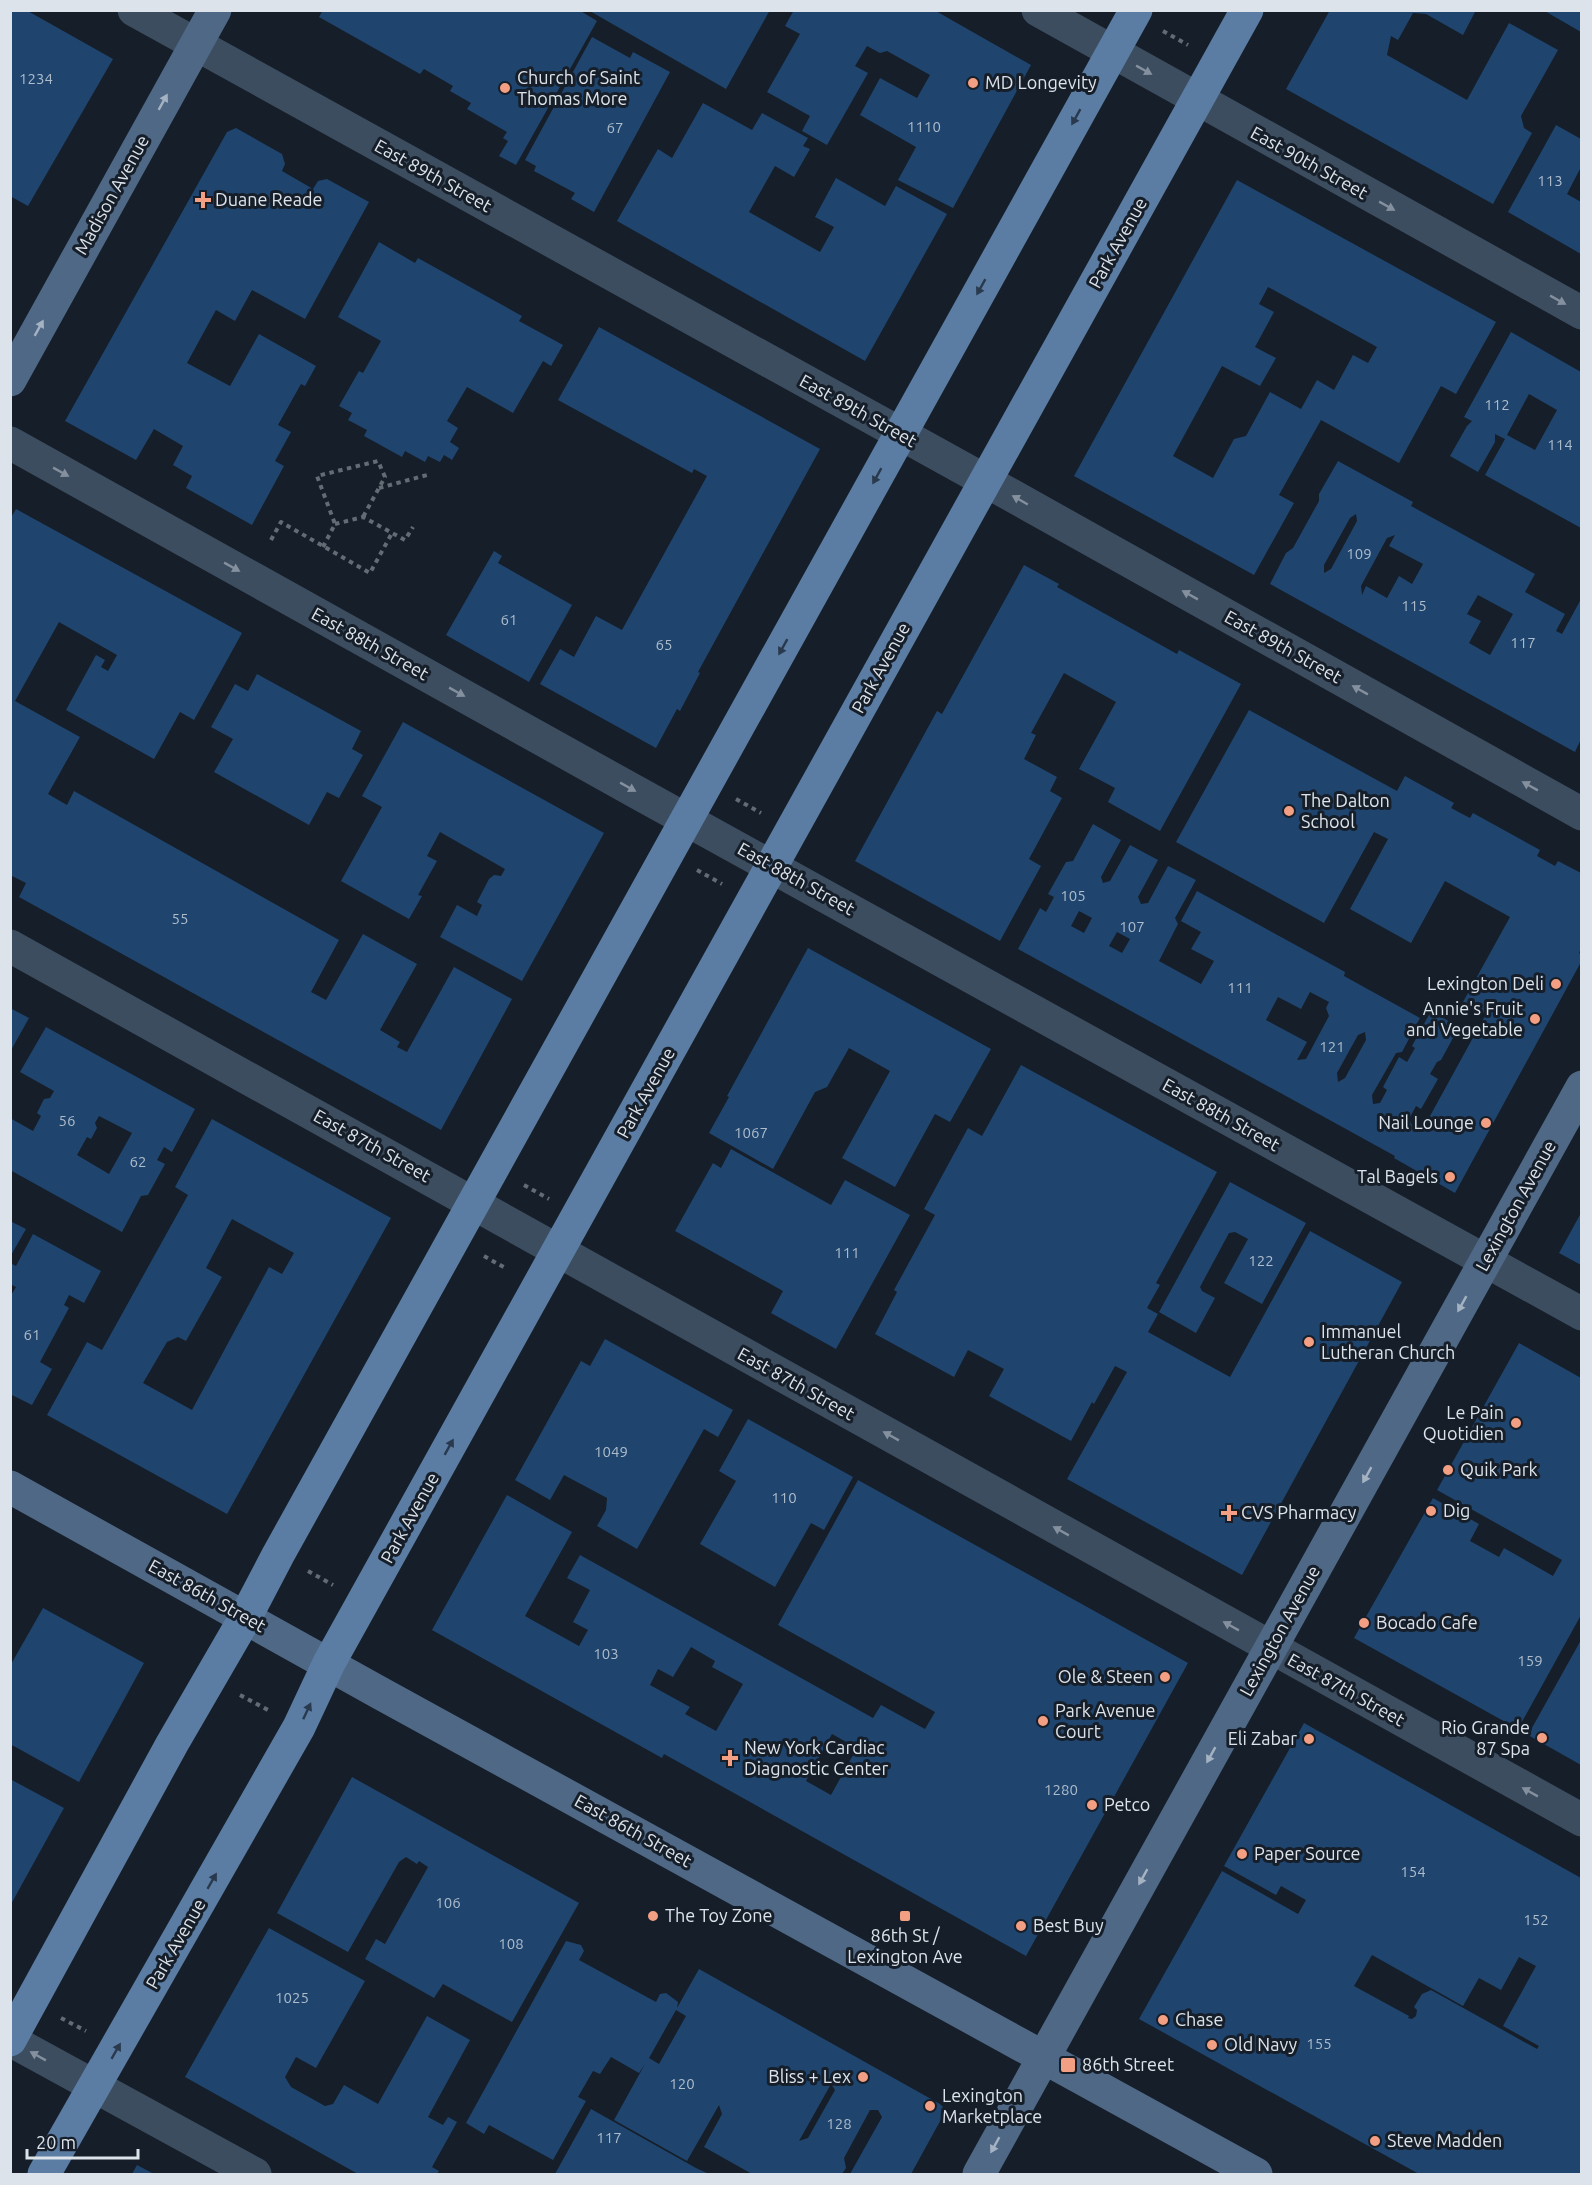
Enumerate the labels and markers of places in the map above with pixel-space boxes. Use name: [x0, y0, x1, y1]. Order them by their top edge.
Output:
place label: Church of Saint Thomas More: [517, 67, 640, 108]
place label: MD Longevity: [985, 72, 1097, 92]
marker: MD Longevity: [966, 76, 980, 90]
marker: Church of Saint Thomas More: [498, 81, 512, 95]
place label: Duane Reade: [215, 189, 322, 209]
marker: Duane Reade: [196, 193, 210, 207]
place label: The Dalton School: [1301, 790, 1390, 831]
marker: The Dalton School: [1282, 804, 1296, 818]
place label: Lexington Deli: [1427, 973, 1544, 993]
marker: Lexington Deli: [1549, 977, 1563, 991]
place label: Annie's Fruit and Vegetable: [1406, 998, 1523, 1039]
marker: Annie's Fruit and Vegetable: [1528, 1012, 1542, 1026]
place label: Nail Lounge: [1378, 1112, 1474, 1132]
marker: Nail Lounge: [1479, 1116, 1493, 1130]
place label: Tal Bagels: [1357, 1166, 1438, 1186]
marker: Tal Bagels: [1443, 1170, 1457, 1184]
place label: Immanuel Lutheran Church: [1321, 1321, 1455, 1362]
marker: Immanuel Lutheran Church: [1302, 1335, 1316, 1349]
place label: Le Pain Quotidien: [1423, 1402, 1504, 1444]
marker: Le Pain Quotidien: [1509, 1416, 1523, 1430]
place label: Quik Park: [1460, 1459, 1538, 1480]
marker: Quik Park: [1441, 1463, 1455, 1477]
place label: Dig: [1443, 1500, 1470, 1520]
place label: CVS Pharmacy: [1241, 1502, 1357, 1522]
marker: Dig: [1424, 1504, 1438, 1518]
marker: CVS Pharmacy: [1222, 1506, 1236, 1520]
place label: Bocado Cafe: [1376, 1612, 1478, 1632]
marker: Bocado Cafe: [1357, 1616, 1371, 1630]
place label: Ole & Steen: [1058, 1666, 1153, 1686]
marker: Ole & Steen: [1158, 1670, 1172, 1684]
place label: Park Avenue Court: [1055, 1700, 1156, 1741]
marker: Park Avenue Court: [1036, 1714, 1050, 1728]
place label: Rio Grande 87 Spa: [1441, 1717, 1530, 1758]
place label: Eli Zabar: [1228, 1728, 1297, 1748]
marker: Rio Grande 87 Spa: [1535, 1731, 1549, 1745]
marker: Eli Zabar: [1302, 1732, 1316, 1746]
place label: New York Cardiac Diagnostic Center: [744, 1737, 888, 1778]
marker: New York Cardiac Diagnostic Center: [721, 1749, 739, 1767]
place label: Petco: [1104, 1794, 1150, 1814]
marker: Petco: [1085, 1798, 1099, 1812]
place label: Paper Source: [1254, 1843, 1361, 1863]
marker: Paper Source: [1235, 1847, 1249, 1861]
place label: The Toy Zone: [665, 1905, 773, 1925]
marker: The Toy Zone: [646, 1909, 660, 1923]
marker: 86th St / Lexington Ave: [898, 1909, 912, 1923]
place label: Best Buy: [1033, 1915, 1104, 1935]
marker: Best Buy: [1014, 1919, 1028, 1933]
place label: 86th St / Lexington Ave: [847, 1925, 963, 1966]
place label: Chase: [1175, 2009, 1223, 2029]
marker: Chase: [1156, 2013, 1170, 2027]
place label: Old Navy: [1224, 2034, 1298, 2054]
marker: Old Navy: [1205, 2038, 1219, 2052]
place label: 86th Street: [1082, 2054, 1174, 2074]
marker: 86th Street: [1059, 2056, 1077, 2074]
place label: Bliss + Lex: [768, 2066, 851, 2086]
marker: Bliss + Lex: [856, 2070, 870, 2084]
place label: Lexington Marketplace: [942, 2085, 1042, 2126]
marker: Lexington Marketplace: [923, 2099, 937, 2113]
place label: Steve Madden: [1387, 2130, 1502, 2150]
marker: Steve Madden: [1368, 2134, 1382, 2148]

